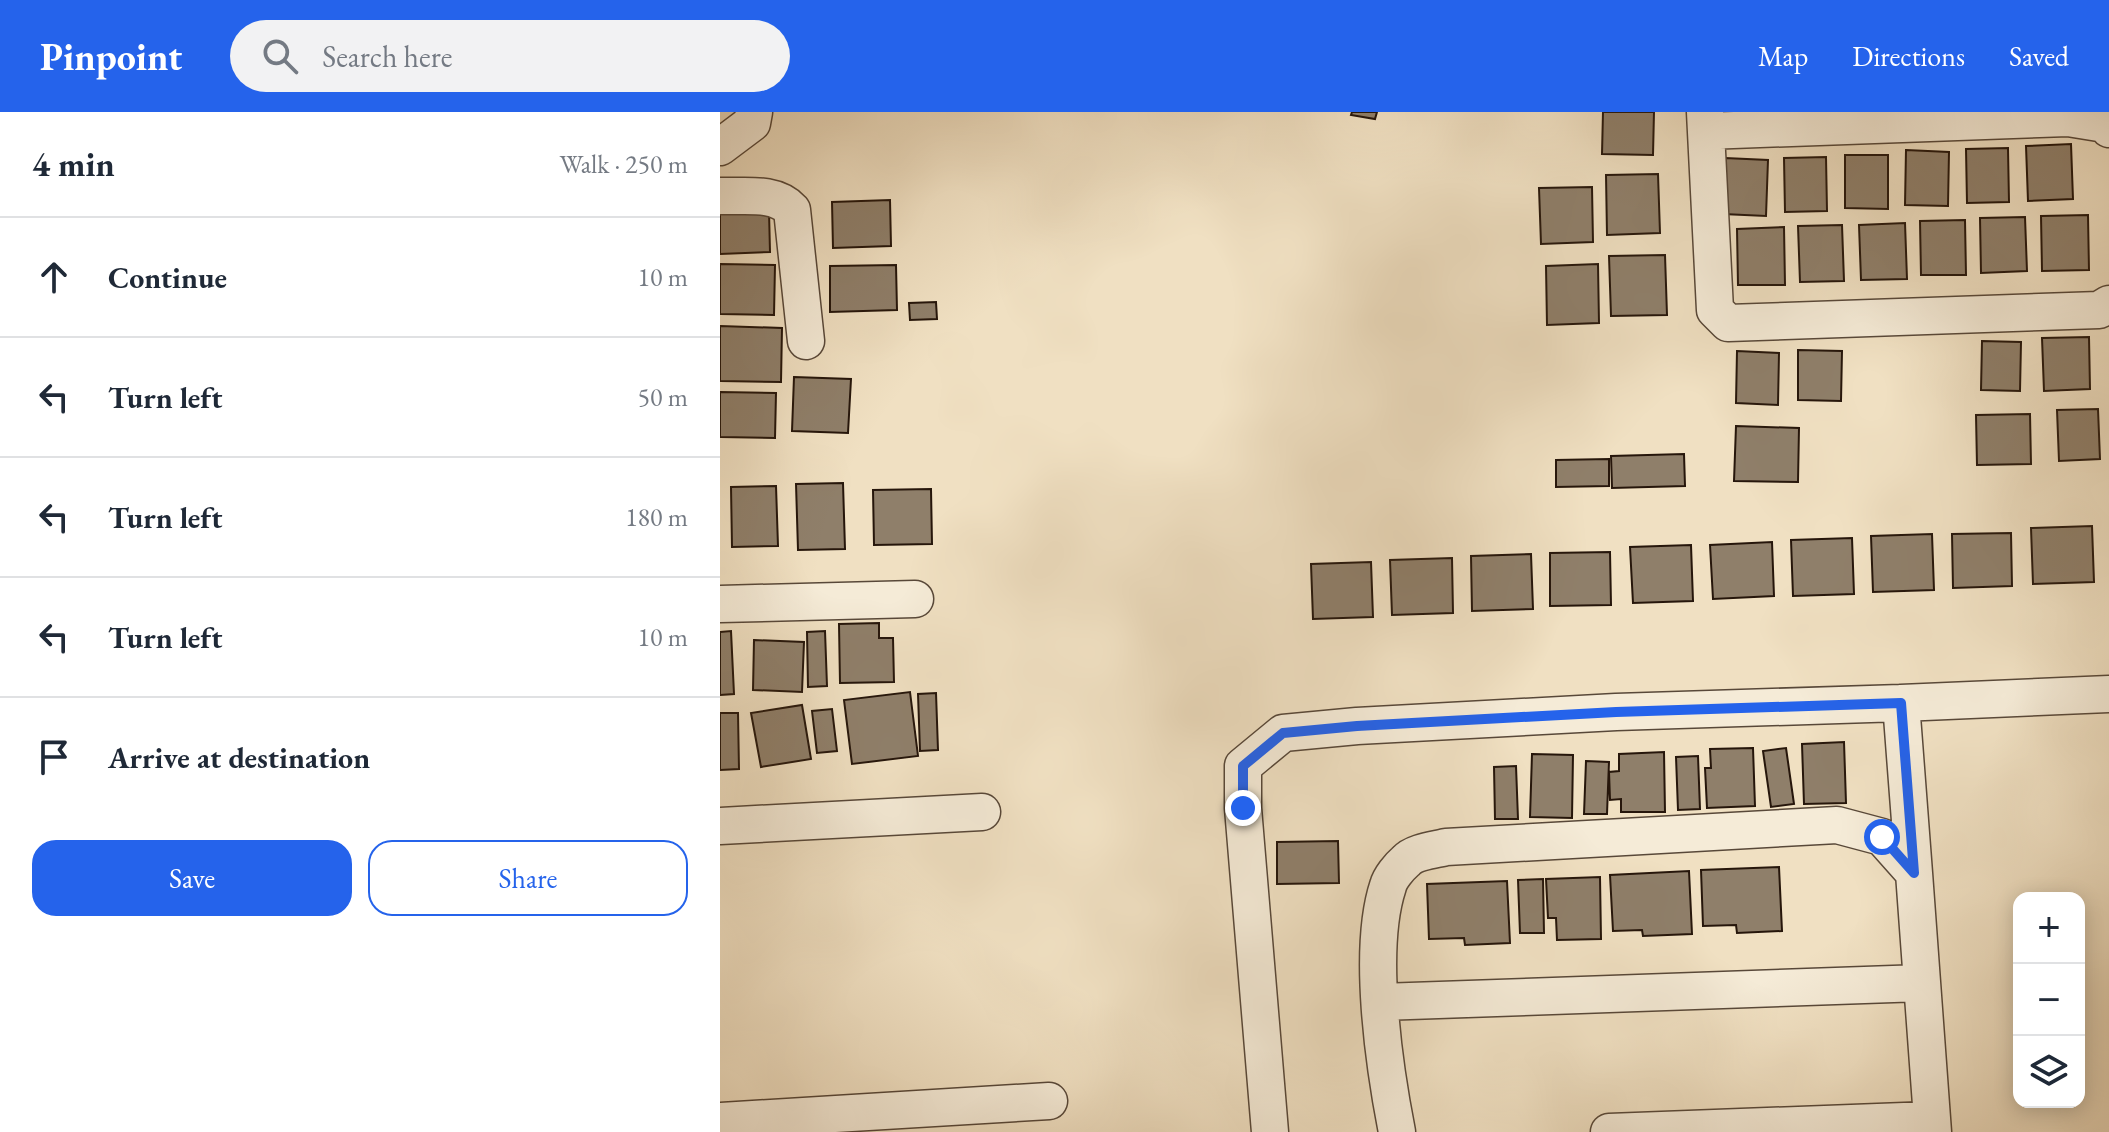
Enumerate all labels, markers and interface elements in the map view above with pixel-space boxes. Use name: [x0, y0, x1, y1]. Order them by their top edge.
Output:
search box: [230, 20, 790, 92]
text: Pinpoint: [40, 32, 182, 81]
icon: search: [258, 34, 302, 78]
text: Search here: [322, 37, 452, 76]
text: Map: [1758, 38, 1808, 74]
text: Directions: [1852, 38, 1965, 74]
text: Saved: [2009, 38, 2069, 74]
text: 4 min: [32, 142, 115, 186]
text: Walk · 250 m: [560, 147, 688, 181]
icon: ahead: [32, 255, 76, 299]
text: Continue: [108, 258, 227, 297]
text: 10 m: [638, 260, 688, 294]
icon: left: [32, 375, 76, 419]
text: Turn left: [108, 378, 222, 417]
text: 50 m: [638, 380, 688, 414]
icon: left: [32, 495, 76, 539]
text: Turn left: [108, 498, 222, 537]
text: 180 m: [625, 500, 688, 534]
icon: left: [32, 615, 76, 659]
text: Turn left: [108, 618, 222, 657]
text: 10 m: [638, 620, 688, 654]
icon: arrive: [32, 735, 76, 779]
text: Arrive at destination: [108, 738, 370, 777]
route end: [1225, 790, 1261, 826]
route start: [1864, 819, 1900, 855]
button: Save: [32, 840, 352, 916]
button: Share: [368, 840, 688, 916]
map controls: [2013, 892, 2085, 1108]
button: +: [2013, 892, 2085, 964]
button: −: [2013, 964, 2085, 1036]
button: layers: [2013, 1036, 2085, 1108]

